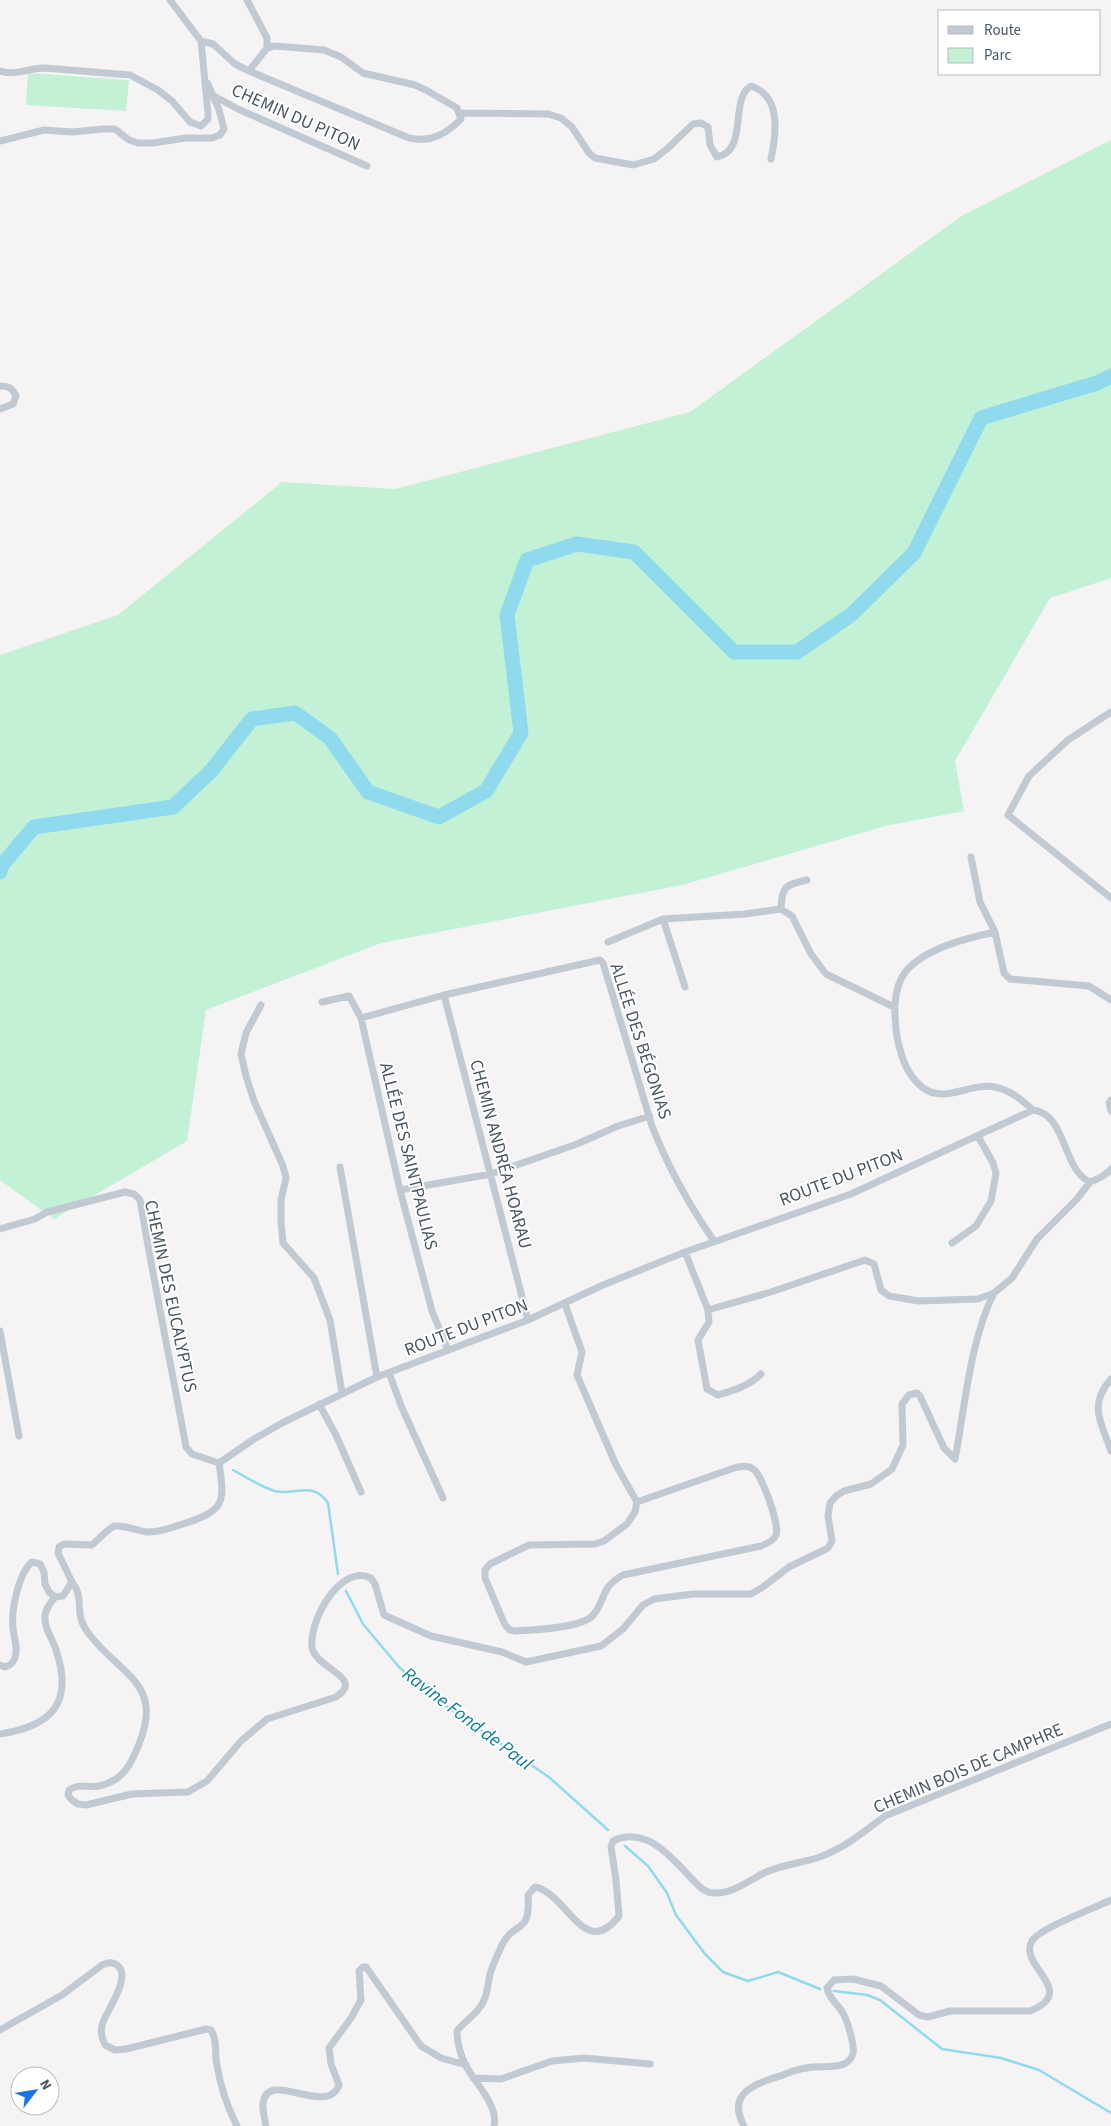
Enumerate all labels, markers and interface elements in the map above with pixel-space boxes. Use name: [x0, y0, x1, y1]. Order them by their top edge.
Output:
legend: [938, 10, 1101, 75]
text: Route: [984, 20, 1021, 41]
text: Parc: [984, 45, 1011, 66]
street label: CHEMIN DU PITON: [227, 78, 364, 157]
street label: ALLÉE DES BÉGONIAS: [604, 960, 678, 1122]
street label: CHEMIN ANDRÉA HOARAU: [463, 1057, 538, 1251]
street label: ALLÉE DES SAINTPAULIAS: [373, 1060, 444, 1252]
street label: ROUTE DU PITON: [776, 1142, 907, 1213]
street label: CHEMIN DES EUCALYPTUS: [138, 1198, 203, 1395]
street label: ROUTE DU PITON: [401, 1292, 532, 1363]
water label: Ravine Fond de Paul: [396, 1661, 538, 1777]
street label: CHEMIN BOIS DE CAMPHRE: [869, 1717, 1067, 1820]
north arrow: [10, 2066, 60, 2116]
text: N: [34, 2076, 56, 2094]

